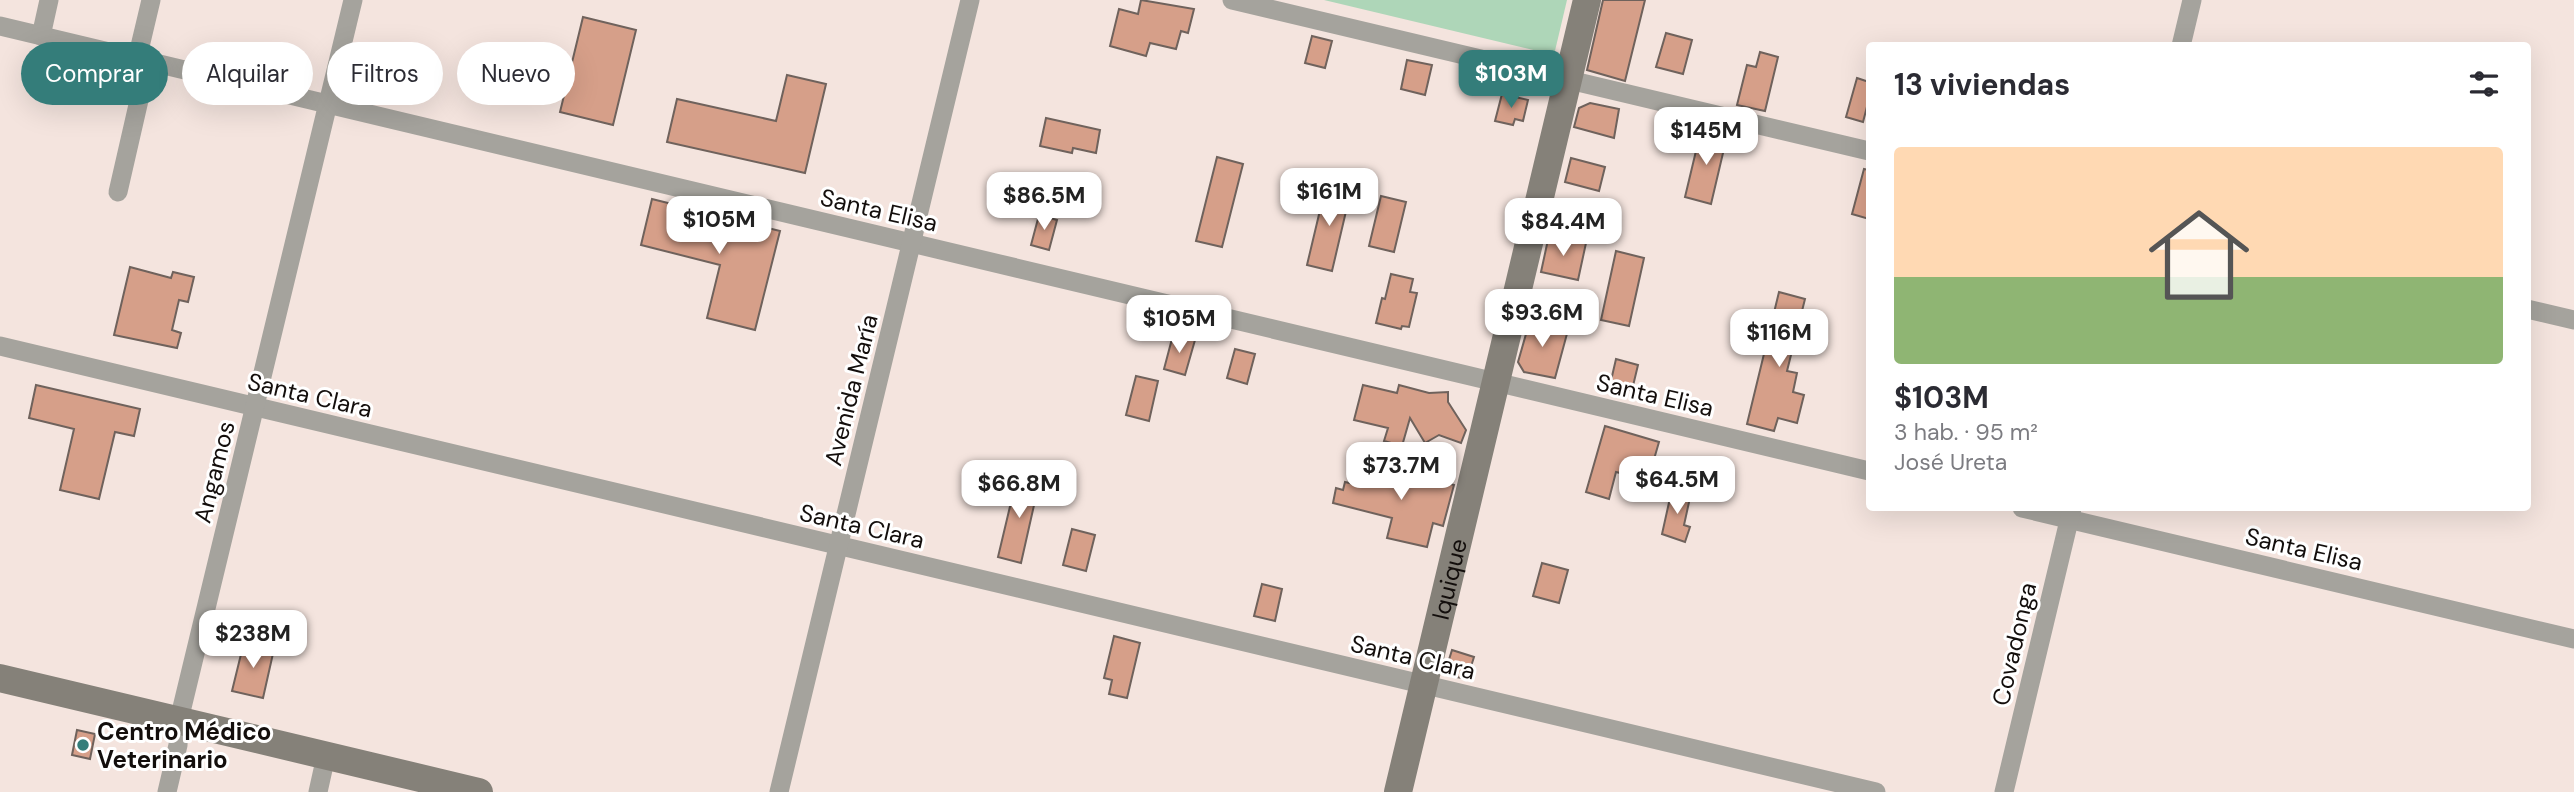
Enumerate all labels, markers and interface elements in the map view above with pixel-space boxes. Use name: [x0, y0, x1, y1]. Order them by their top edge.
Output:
chip: Comprar: [21, 42, 168, 105]
chip: Alquilar: [182, 42, 313, 105]
chip: Filtros: [327, 42, 443, 105]
chip: Nuevo: [457, 42, 575, 105]
pin: $103M: [1462, 50, 1560, 110]
text: $103M: [1475, 58, 1547, 88]
text: 13 viviendas: [1894, 65, 2070, 104]
icon: filters: [2465, 65, 2503, 103]
pin: $145M: [1657, 108, 1755, 167]
text: $145M: [1670, 115, 1742, 145]
pin: $161M: [1280, 168, 1378, 228]
pin: $86.5M: [987, 173, 1101, 232]
text: $161M: [1296, 176, 1362, 206]
text: $86.5M: [1003, 180, 1085, 210]
street label: Santa Elisa: [817, 181, 941, 239]
icon: home: [2136, 192, 2262, 318]
pin: $105M: [670, 196, 768, 256]
pin: $84.4M: [1506, 198, 1620, 258]
text: $105M: [682, 204, 756, 234]
text: $84.4M: [1521, 206, 1605, 236]
pin: $93.6M: [1485, 290, 1599, 349]
pin: $105M: [1130, 296, 1228, 355]
text: $93.6M: [1501, 297, 1583, 327]
text: $105M: [1142, 303, 1216, 333]
pin: $116M: [1730, 310, 1828, 369]
street label: Avenida María: [817, 311, 885, 469]
text: $116M: [1746, 317, 1812, 347]
street label: Santa Clara: [245, 366, 375, 424]
street label: Santa Elisa: [1593, 366, 1717, 424]
text: $103M: [1894, 378, 1989, 417]
text: 3 hab. · 95 m²: [1894, 417, 2038, 447]
street label: Angamos: [186, 418, 242, 526]
pin: $73.7M: [1344, 442, 1458, 502]
text: José Ureta: [1894, 447, 2007, 477]
text: $73.7M: [1362, 450, 1440, 480]
pin: $64.5M: [1620, 456, 1734, 516]
pin: $66.8M: [962, 461, 1076, 520]
text: $64.5M: [1635, 464, 1719, 494]
text: $66.8M: [977, 468, 1061, 498]
street label: Santa Clara: [797, 497, 927, 555]
street label: Santa Elisa: [2242, 520, 2366, 578]
street label: Iquique: [1424, 535, 1474, 623]
street label: Covadonga: [1985, 579, 2043, 709]
pin: $238M: [204, 610, 302, 670]
text: $238M: [215, 618, 291, 648]
street label: Santa Clara: [1348, 628, 1478, 686]
place label: Centro Médico Veterinario: [97, 716, 271, 775]
marker: Centro Médico Veterinario: [75, 737, 91, 753]

